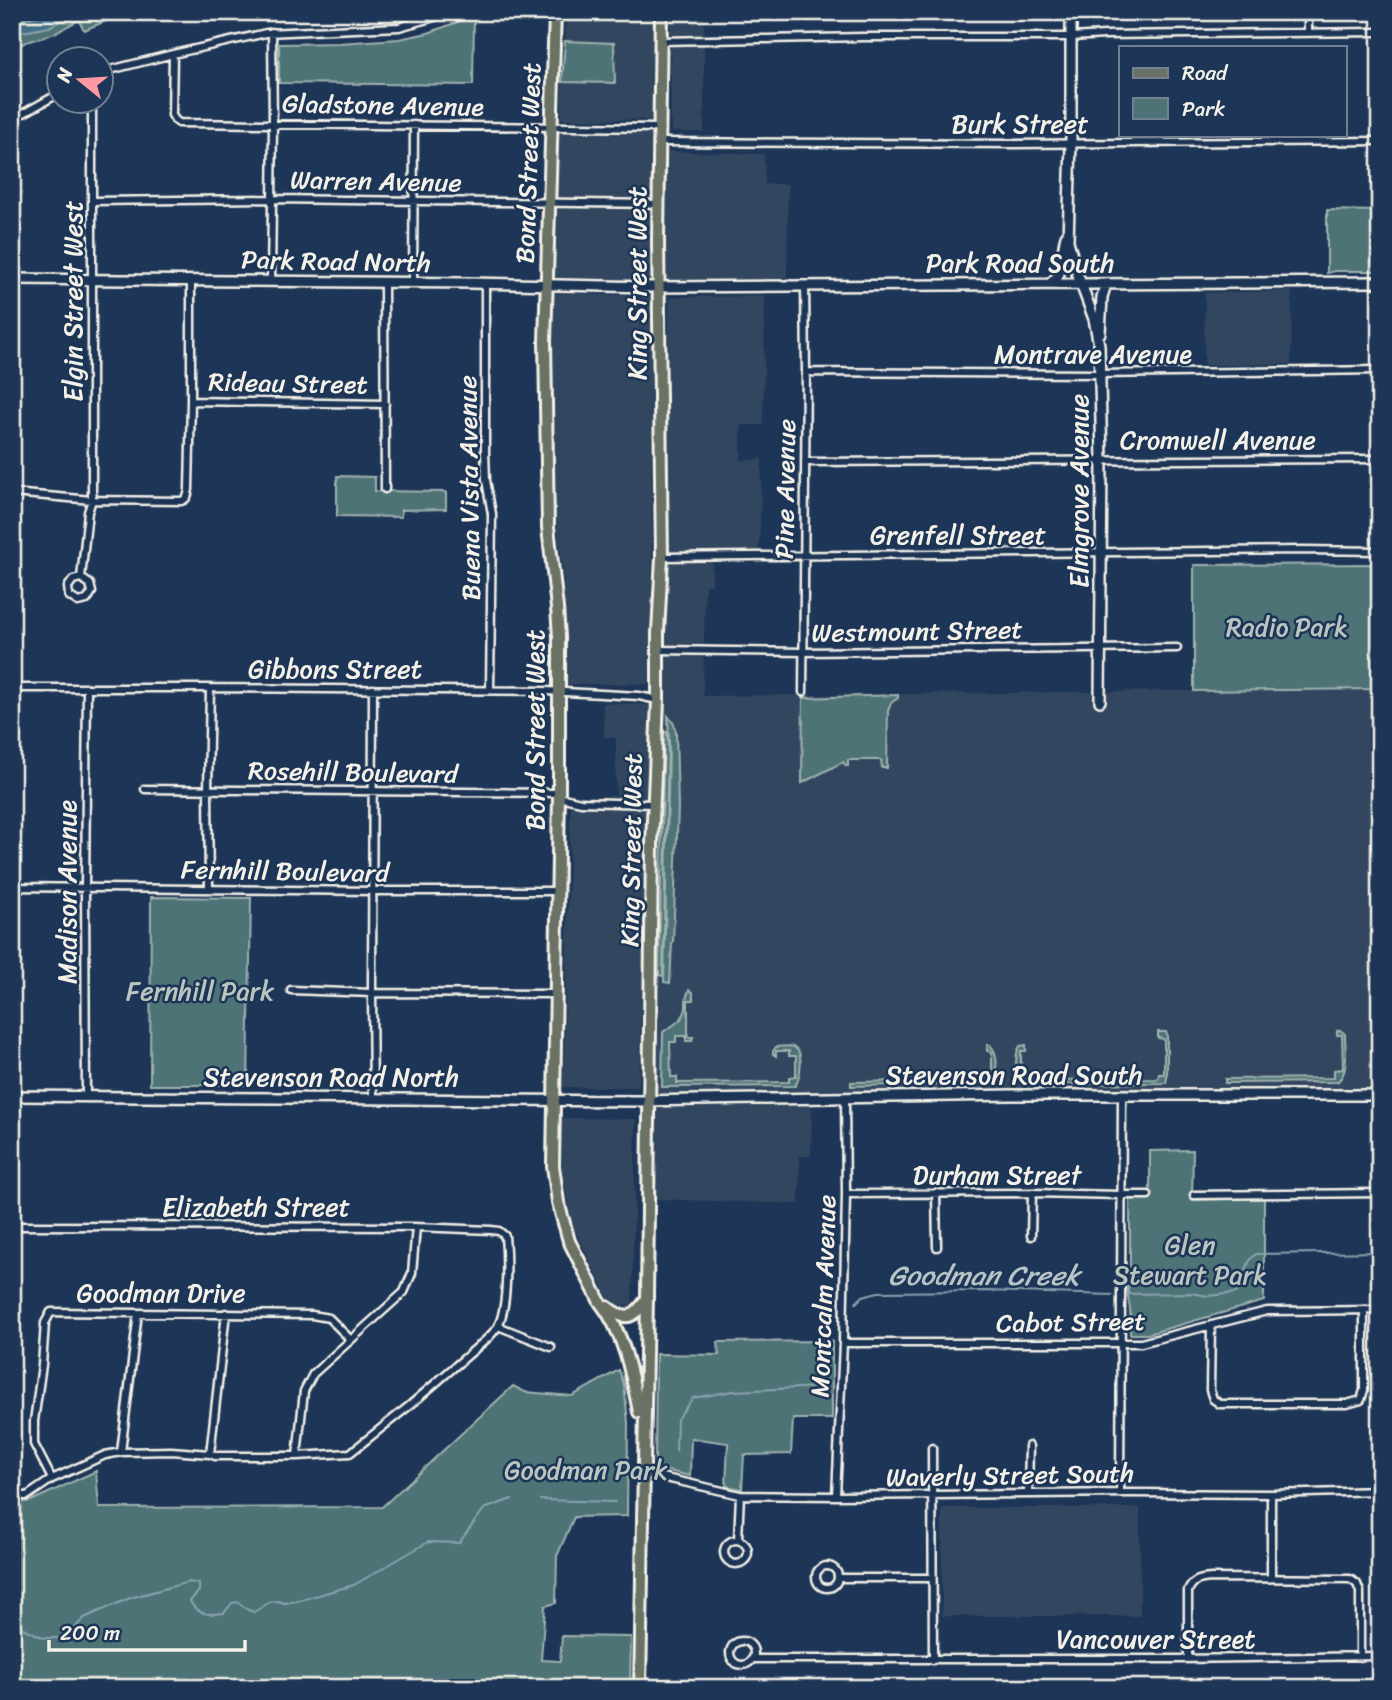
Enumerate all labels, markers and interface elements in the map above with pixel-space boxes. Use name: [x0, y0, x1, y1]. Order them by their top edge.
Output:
north arrow: [46, 46, 116, 116]
legend: [1119, 46, 1346, 136]
text: Road: [1182, 54, 1229, 92]
street label: Bond Street West: [502, 62, 554, 264]
text: N: [46, 63, 82, 87]
street label: Gladstone Avenue: [282, 80, 485, 130]
text: Park: [1182, 90, 1225, 128]
street label: Burk Street: [951, 101, 1089, 147]
street label: Warren Avenue: [290, 157, 462, 205]
street label: King Street West: [614, 186, 660, 380]
street label: Elgin Street West: [50, 200, 96, 402]
street label: Park Road North: [241, 236, 431, 286]
street label: Park Road South: [926, 240, 1114, 286]
street label: Montrave Avenue: [994, 331, 1192, 377]
street label: Rideau Street: [208, 359, 368, 407]
street label: Buena Vista Avenue: [444, 375, 494, 601]
street label: Elmgrove Avenue: [1056, 394, 1102, 588]
street label: Cromwell Avenue: [1120, 417, 1316, 463]
street label: Pine Avenue: [761, 419, 809, 559]
street label: Grenfell Street: [870, 512, 1046, 558]
park label: Radio Park: [1226, 604, 1348, 650]
street label: Westmount Street: [811, 606, 1023, 656]
street label: Bond Street West: [512, 629, 558, 831]
street label: Gibbons Street: [248, 646, 422, 692]
street label: Rosehill Boulevard: [248, 747, 461, 797]
street label: King Street West: [606, 753, 656, 947]
street label: Madison Avenue: [44, 800, 90, 984]
street label: Fernhill Boulevard: [181, 846, 392, 896]
park label: Fernhill Park: [126, 968, 274, 1014]
street label: Stevenson Road South: [886, 1052, 1142, 1098]
street label: Stevenson Road North: [203, 1054, 459, 1100]
street label: Durham Street: [913, 1152, 1083, 1198]
street label: Elizabeth Street: [162, 1184, 350, 1230]
street label: Montcalm Avenue: [796, 1194, 850, 1398]
park label: Glen Stewart Park: [1113, 1222, 1267, 1298]
water label: Goodman Creek: [888, 1251, 1083, 1300]
street label: Goodman Drive: [76, 1270, 246, 1316]
street label: Cabot Street: [996, 1298, 1146, 1346]
park label: Goodman Park: [504, 1447, 668, 1493]
street label: Waverly Street South: [886, 1450, 1134, 1500]
scale bar: [49, 1609, 245, 1653]
text: 200 m: [60, 1614, 120, 1652]
street label: Vancouver Street: [1056, 1616, 1256, 1662]

